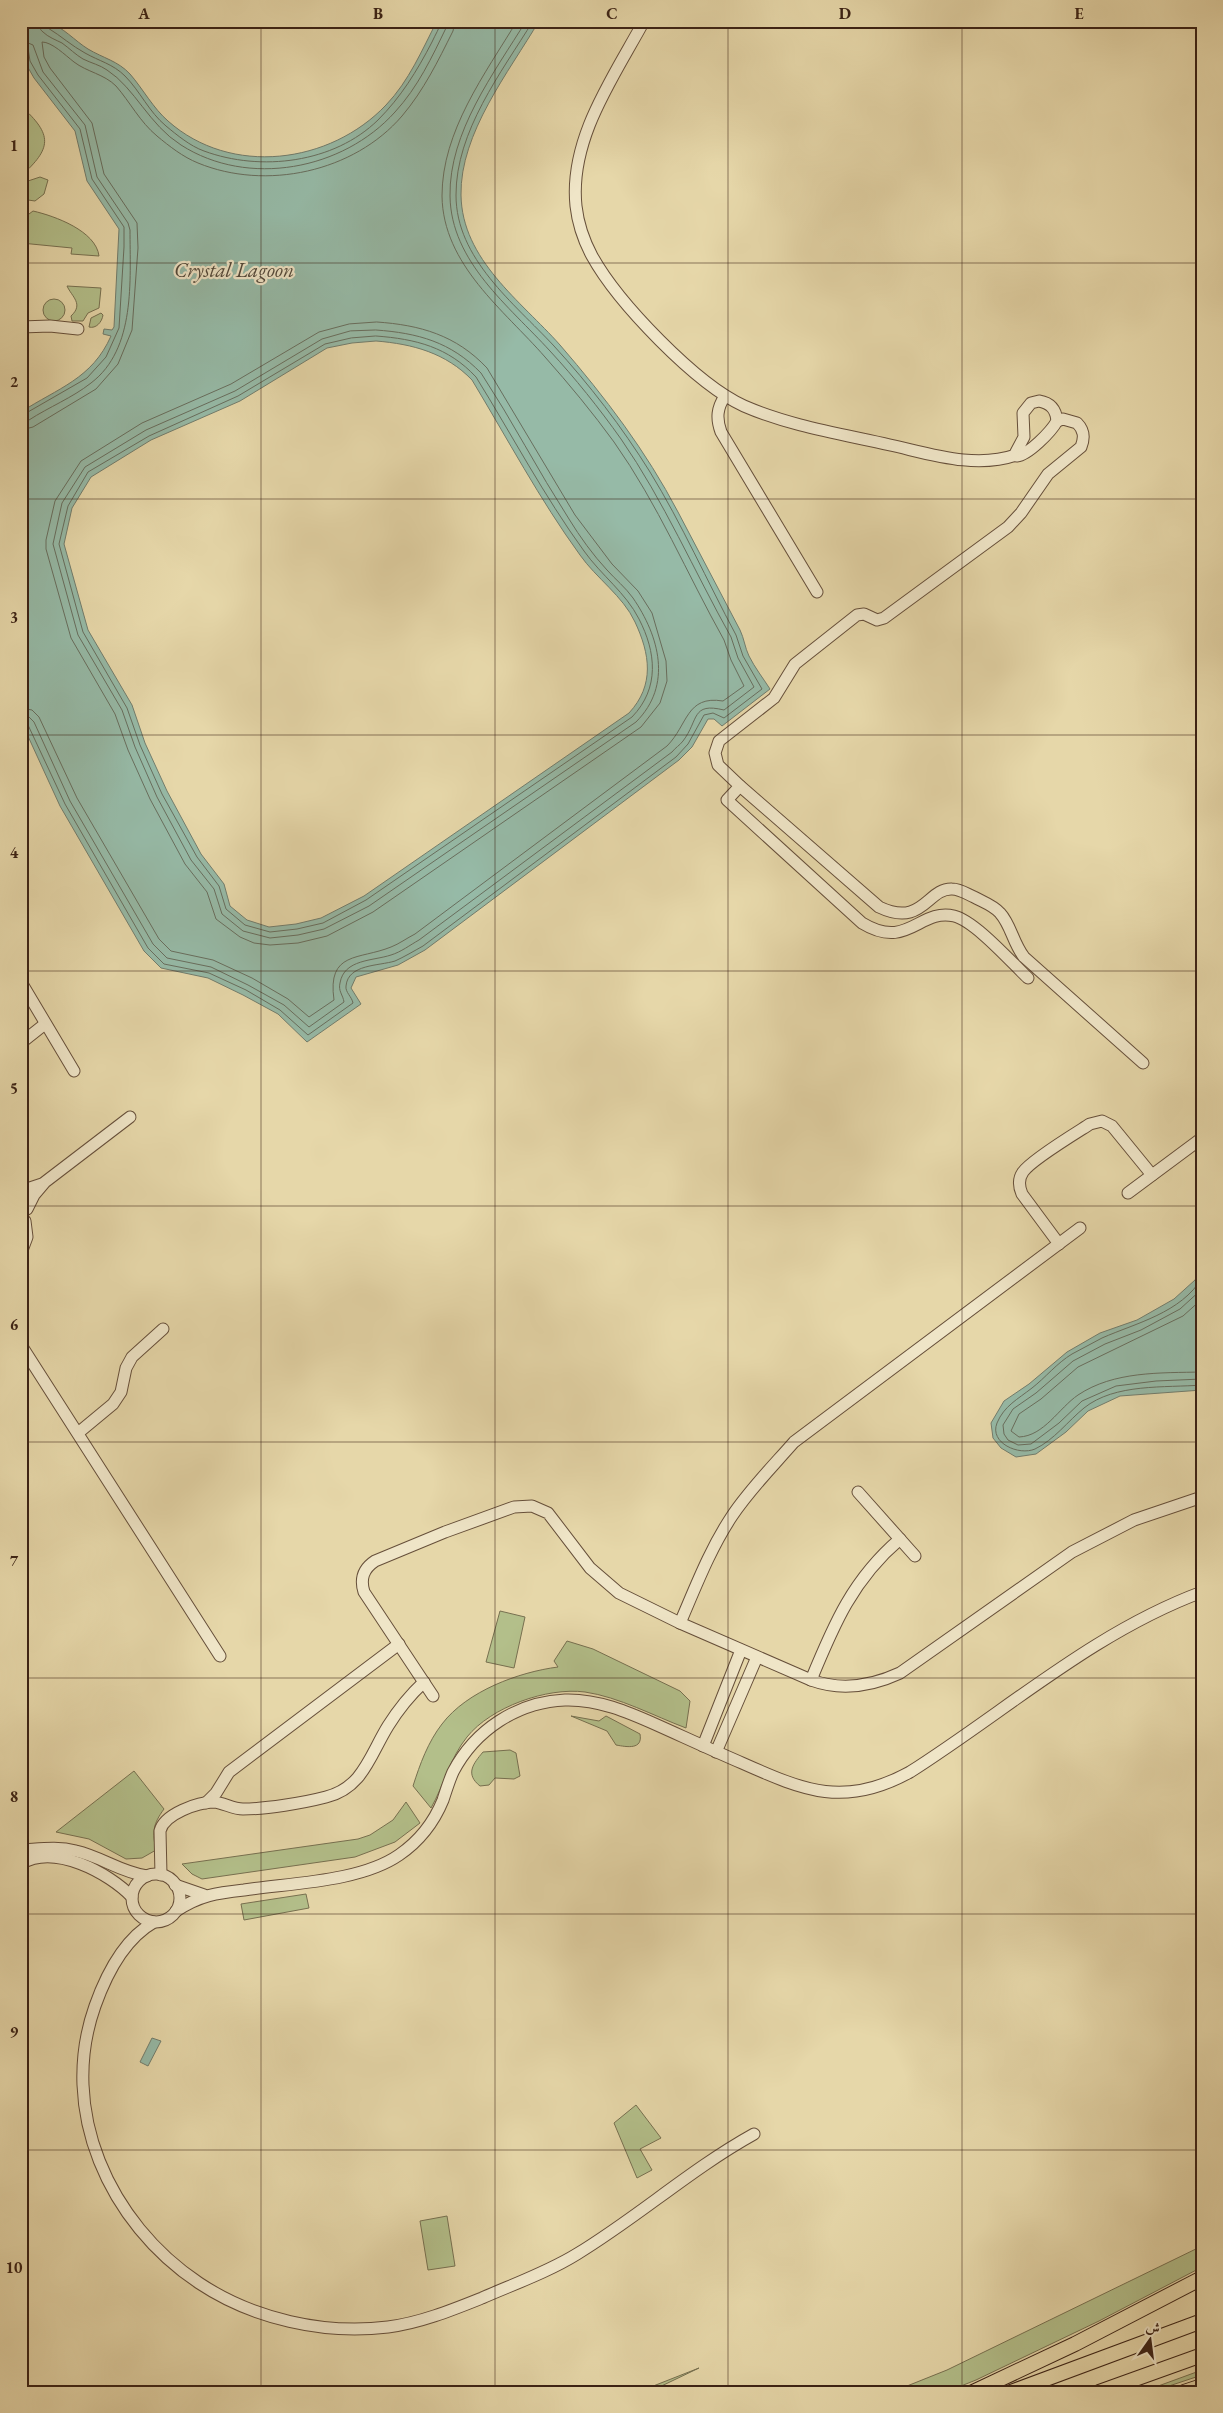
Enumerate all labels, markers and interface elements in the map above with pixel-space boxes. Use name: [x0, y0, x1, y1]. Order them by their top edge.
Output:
text: A: [137, 3, 150, 24]
text: B: [373, 3, 383, 24]
text: C: [606, 3, 618, 24]
text: D: [839, 3, 851, 24]
text: E: [1074, 3, 1084, 24]
text: 1: [10, 135, 18, 156]
water label: Crystal Lagoon: [174, 256, 294, 283]
text: 2: [10, 371, 19, 392]
text: 3: [10, 607, 18, 628]
text: 4: [10, 842, 19, 863]
text: 5: [10, 1078, 18, 1099]
text: 6: [10, 1314, 19, 1335]
text: 7: [10, 1550, 19, 1571]
text: 8: [10, 1786, 18, 1807]
text: 9: [10, 2021, 19, 2042]
text: 10: [6, 2257, 23, 2278]
north arrow: [1126, 2316, 1176, 2366]
text: ش: [1144, 2317, 1162, 2338]

